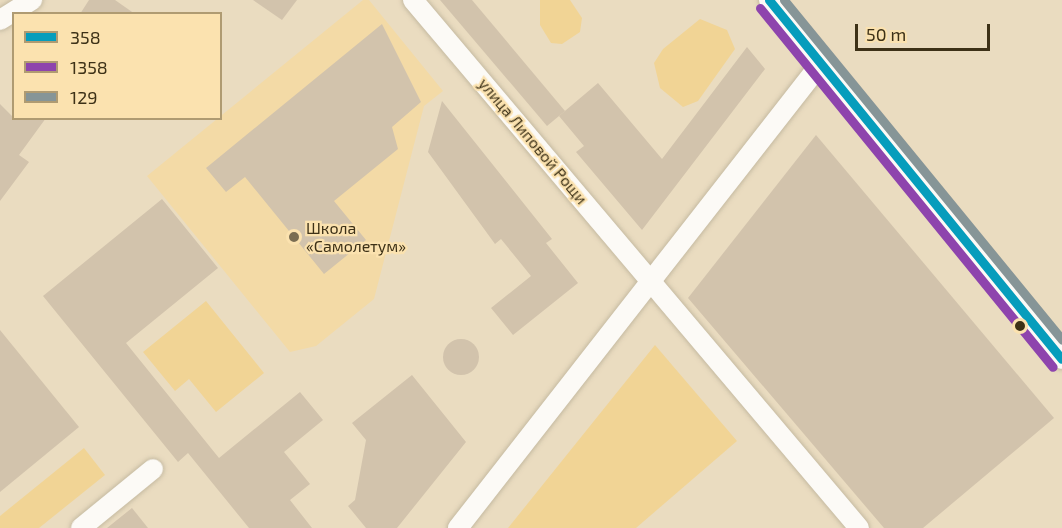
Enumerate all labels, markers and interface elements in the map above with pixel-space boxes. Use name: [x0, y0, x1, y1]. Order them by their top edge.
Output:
legend: [12, 12, 222, 120]
scale bar: [858, 12, 993, 50]
text: 50 m: [866, 23, 906, 45]
text: 358: [70, 26, 101, 48]
text: 1358: [70, 56, 108, 78]
street label: улица Липовой Рощи: [475, 74, 591, 208]
text: 129: [70, 86, 98, 108]
place label: Школа «Самолетум»: [306, 218, 406, 256]
marker: Школа «Самолетум»: [287, 230, 301, 244]
unlabelled marker: [1014, 320, 1026, 332]

